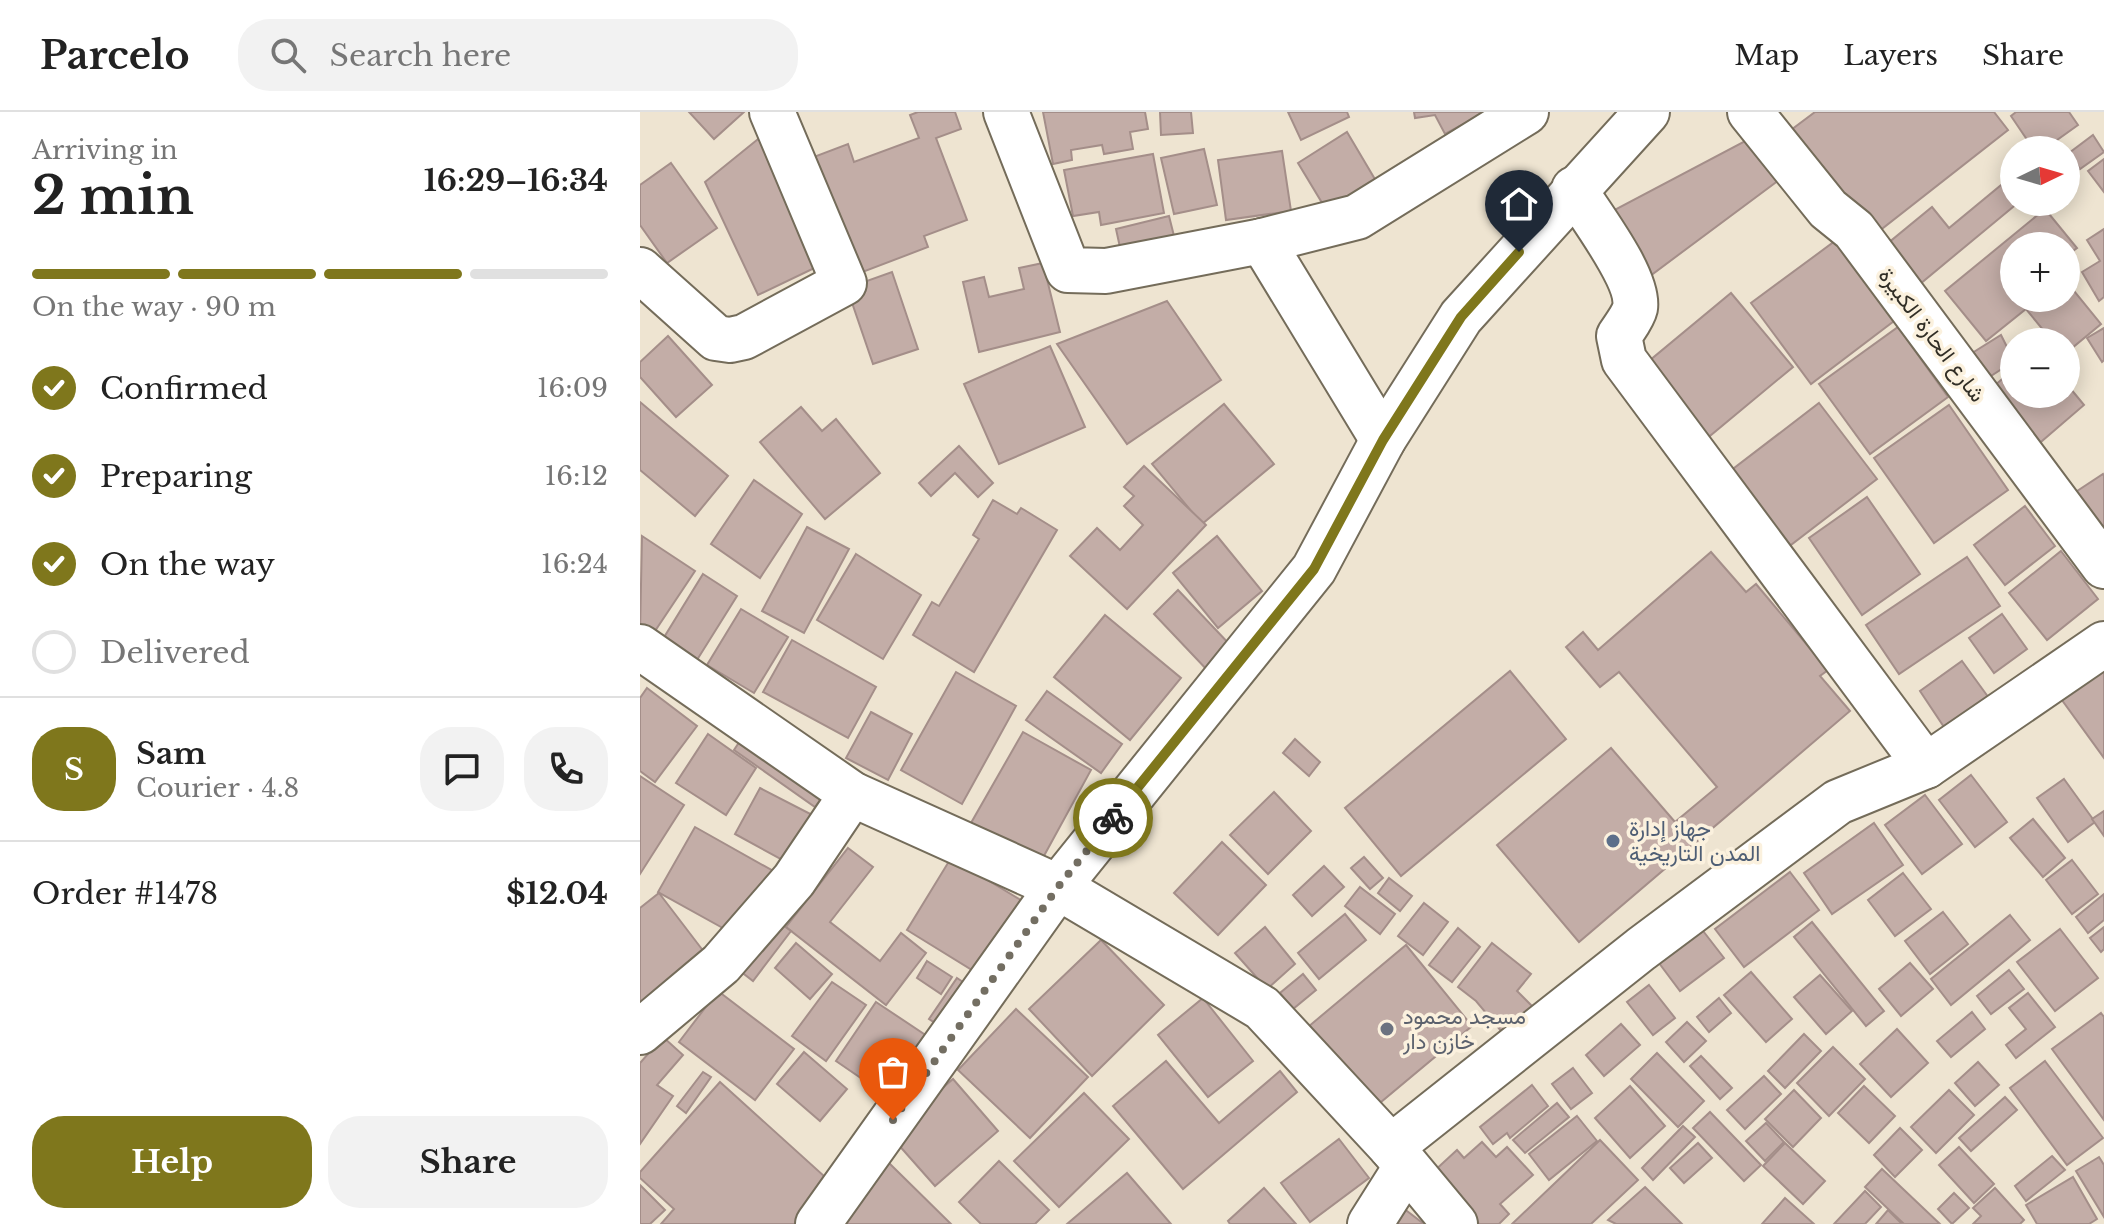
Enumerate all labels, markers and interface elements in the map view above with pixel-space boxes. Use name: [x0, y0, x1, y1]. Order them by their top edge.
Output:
search box: [238, 19, 798, 91]
text: Parcelo: [40, 32, 190, 79]
icon: search: [266, 33, 310, 77]
text: Search here: [330, 37, 511, 74]
text: Map: [1734, 38, 1799, 73]
text: Layers: [1843, 38, 1938, 73]
text: Share: [1982, 38, 2064, 73]
text: Arriving in: [32, 134, 178, 166]
north arrow: [2000, 136, 2080, 216]
map controls: [2000, 136, 2080, 408]
text: 16:29–16:34: [424, 162, 608, 199]
text: 2 min: [32, 164, 194, 228]
pin: [1485, 170, 1553, 252]
icon: home: [1497, 182, 1541, 226]
button: +: [2000, 232, 2080, 312]
street label: شارع الحارة الكبيرة: [1872, 263, 1991, 408]
text: On the way · 90 m: [32, 291, 276, 323]
button: −: [2000, 328, 2080, 408]
icon: check: [32, 366, 76, 410]
text: Confirmed: [100, 370, 268, 407]
text: 16:09: [537, 372, 608, 404]
icon: check: [32, 454, 76, 498]
text: Preparing: [100, 458, 252, 495]
text: 16:12: [545, 460, 608, 492]
icon: check: [32, 542, 76, 586]
text: On the way: [100, 546, 275, 583]
text: 16:24: [541, 548, 608, 580]
text: Delivered: [100, 634, 250, 671]
button: chat: [420, 727, 504, 811]
button: phone: [524, 727, 608, 811]
text: Sam: [136, 735, 206, 772]
text: S: [64, 751, 84, 788]
text: Courier · 4.8: [136, 772, 299, 804]
courier: [1073, 778, 1153, 858]
icon: bike: [1091, 796, 1135, 840]
place label: جهاز إدارة المدن التاريخية: [1629, 815, 1760, 867]
marker: جهاز إدارة المدن التاريخية: [1604, 832, 1622, 850]
text: Order #1478: [32, 875, 218, 912]
text: $12.04: [506, 875, 608, 912]
place label: مسجد محمود خازن دار: [1402, 1003, 1526, 1055]
marker: مسجد محمود خازن دار: [1378, 1020, 1396, 1038]
pin: [859, 1038, 927, 1120]
icon: bag: [871, 1050, 915, 1094]
button: Help: [32, 1116, 312, 1208]
button: Share: [328, 1116, 608, 1208]

